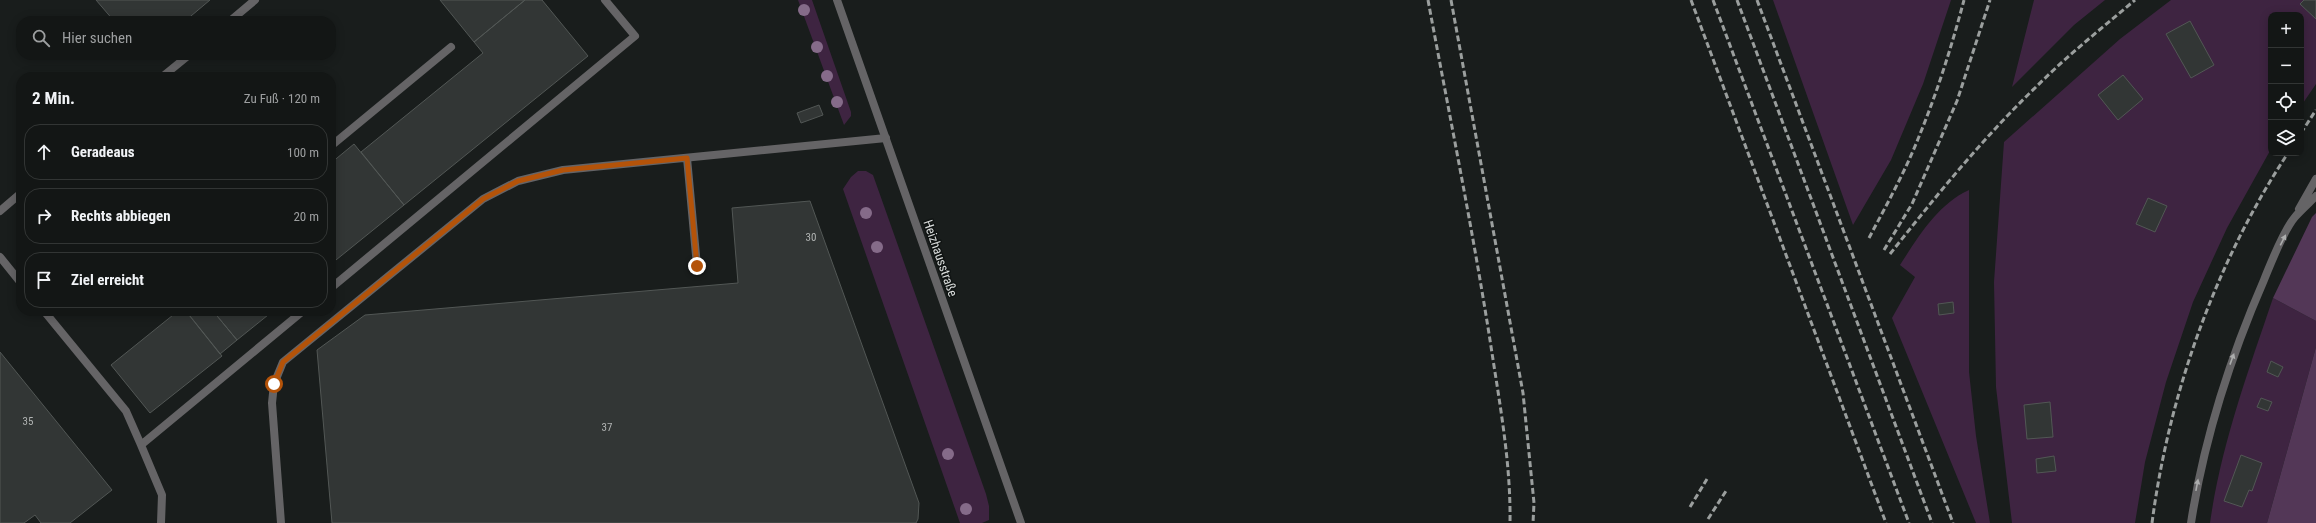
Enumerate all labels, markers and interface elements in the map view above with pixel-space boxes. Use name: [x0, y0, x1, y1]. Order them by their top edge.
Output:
map controls: [2268, 12, 2304, 156]
button: +: [2268, 12, 2304, 48]
search box: [16, 16, 336, 60]
icon: search: [30, 27, 52, 49]
text: Hier suchen: [62, 29, 132, 47]
button: −: [2268, 48, 2304, 84]
button: locate: [2268, 84, 2304, 120]
text: 2 Min.: [32, 88, 75, 108]
text: Zu Fuß · 120 m: [244, 91, 320, 106]
button: layers: [2268, 120, 2304, 156]
icon: ahead: [33, 141, 55, 163]
text: Geradeaus: [71, 143, 135, 161]
text: 100 m: [287, 145, 319, 160]
icon: right: [33, 205, 55, 227]
text: Rechts abbiegen: [71, 207, 171, 225]
text: 20 m: [293, 209, 319, 224]
street label: Heizhausstraße: [920, 218, 961, 298]
house number: 30: [806, 231, 816, 244]
one-way arrow: [2280, 234, 2286, 246]
route end: [688, 257, 706, 275]
icon: arrive: [33, 269, 55, 291]
text: Ziel erreicht: [71, 271, 144, 289]
one-way arrow: [2229, 353, 2235, 365]
route start: [265, 375, 283, 393]
house number: 35: [23, 415, 33, 428]
house number: 37: [602, 421, 612, 434]
one-way arrow: [2195, 478, 2201, 491]

